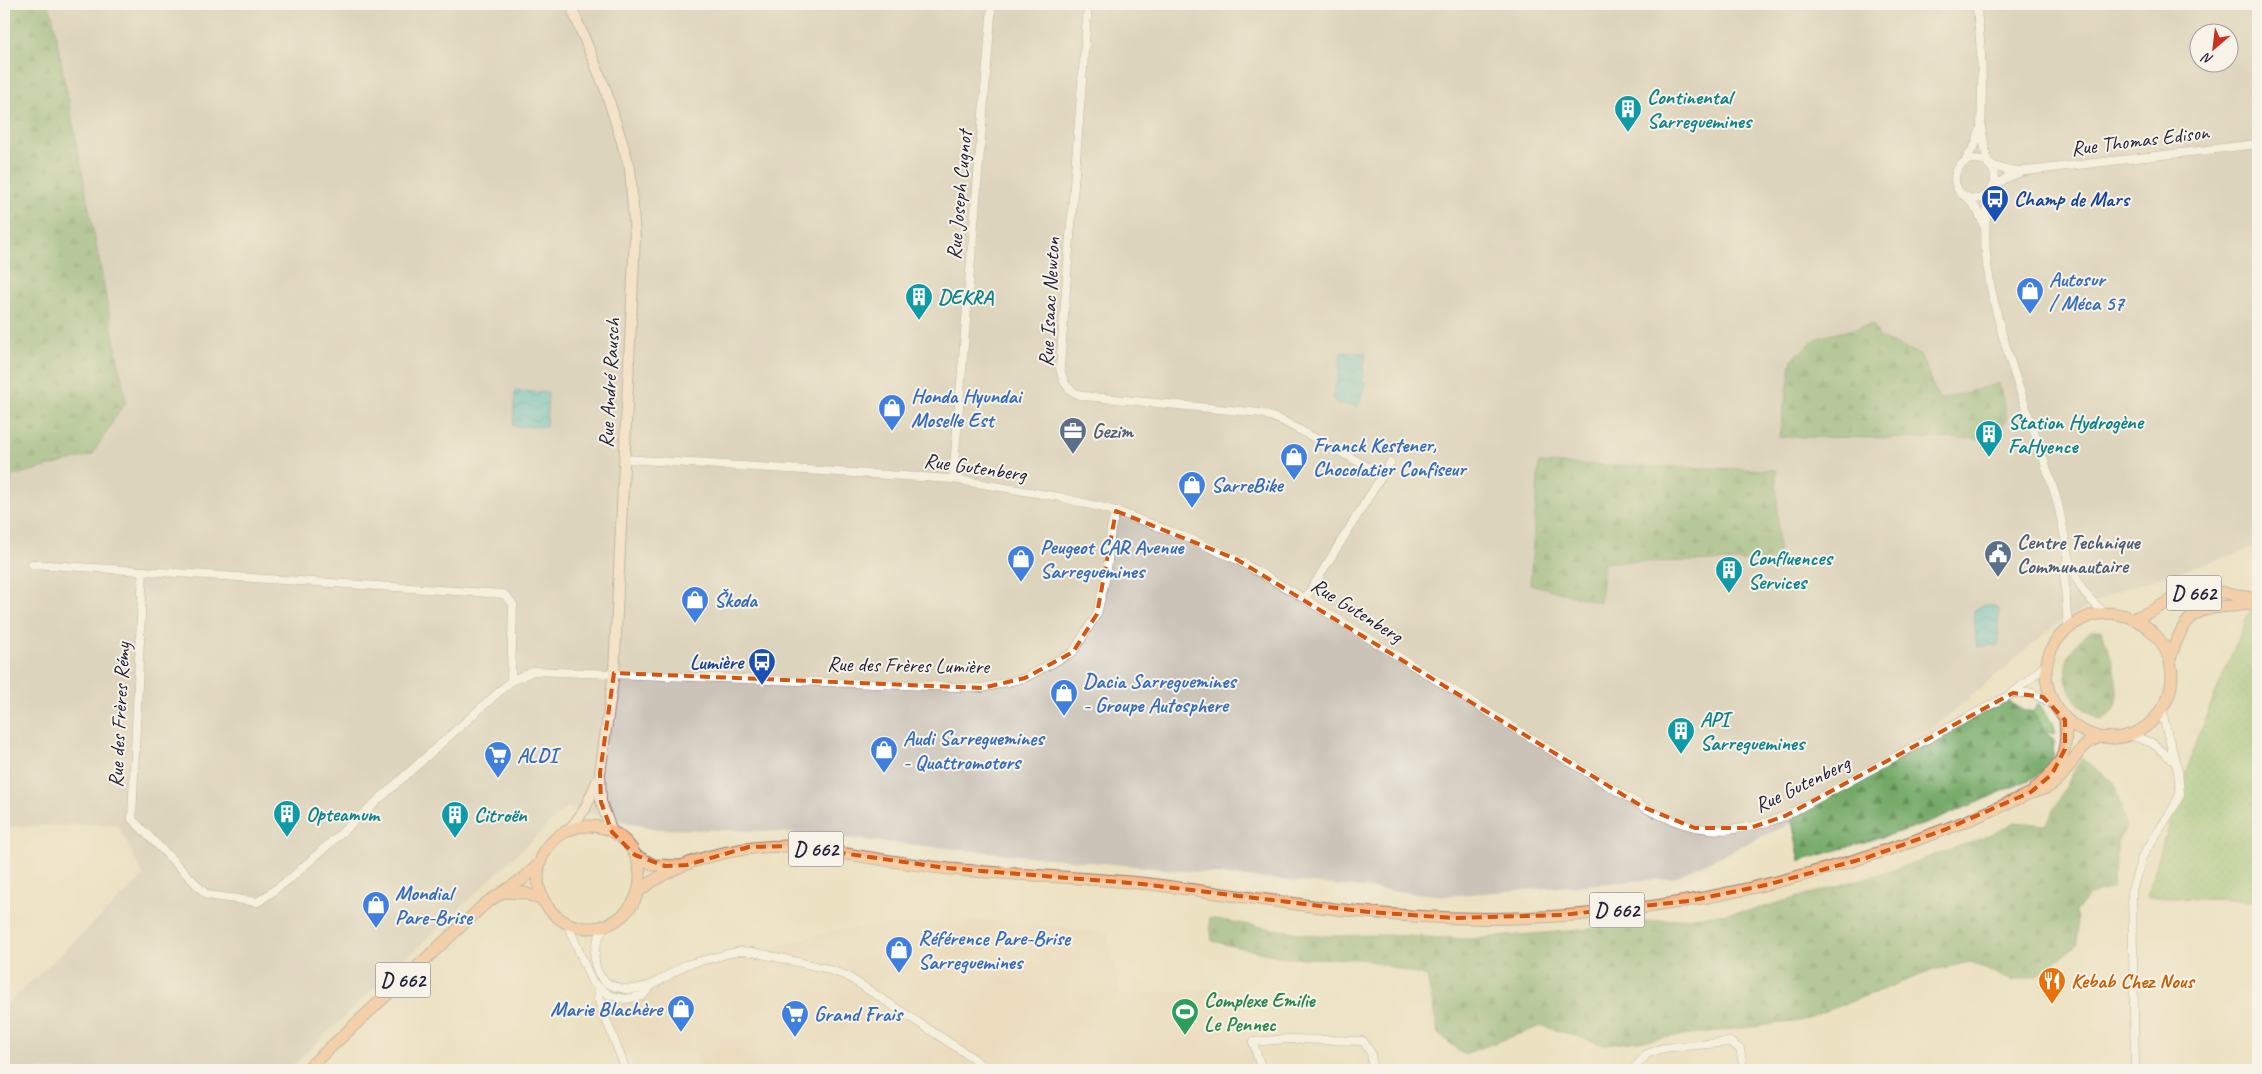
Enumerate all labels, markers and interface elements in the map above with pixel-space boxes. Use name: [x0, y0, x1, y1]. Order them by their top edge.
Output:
north arrow: [2190, 22, 2240, 72]
text: N: [2198, 48, 2216, 69]
place label: Continental Sarreguemines: [1647, 84, 1754, 134]
building icon: Continental Sarreguemines: [1613, 94, 1643, 133]
street label: Rue Thomas Edison: [2070, 118, 2212, 161]
street label: Rue Joseph Cugnot: [940, 126, 978, 261]
bus stop icon: Champ de Mars: [1980, 184, 2010, 223]
place label: Champ de Mars: [2014, 186, 2131, 212]
street label: Rue Isaac Newton: [1033, 236, 1065, 368]
place label: Autosur / Méca 57: [2049, 266, 2126, 316]
shop icon: Autosur / Méca 57: [2015, 276, 2045, 315]
building icon: DEKRA: [904, 282, 934, 321]
place label: DEKRA: [938, 284, 994, 310]
street label: Rue André Rausch: [593, 317, 625, 449]
place label: Honda Hyundai Moselle Est: [911, 383, 1024, 433]
shop icon: Honda Hyundai Moselle Est: [877, 393, 907, 432]
place label: Station Hydrogène FaHyence: [2008, 409, 2145, 459]
office icon: Gezim: [1058, 416, 1088, 455]
place label: Gezim: [1092, 418, 1134, 444]
building icon: Station Hydrogène FaHyence: [1974, 419, 2004, 458]
place label: Franck Kestener, Chocolatier Confiseur: [1313, 432, 1468, 482]
shop icon: Franck Kestener, Chocolatier Confiseur: [1279, 442, 1309, 481]
street label: Rue Gutenberg: [922, 447, 1029, 487]
shop icon: SarreBike: [1177, 470, 1207, 509]
place label: SarreBike: [1211, 472, 1285, 498]
place label: Centre Technique Communautaire: [2017, 529, 2141, 579]
place label: Peugeot CAR Avenue Sarreguemines: [1040, 534, 1185, 584]
public building icon: Centre Technique Communautaire: [1983, 539, 2013, 578]
shop icon: Peugeot CAR Avenue Sarreguemines: [1006, 544, 1036, 583]
place label: Confluences Services: [1748, 545, 1834, 595]
building icon: Confluences Services: [1714, 555, 1744, 594]
street label: Rue Gutenberg: [1307, 572, 1409, 649]
road number: D 662: [2166, 576, 2222, 610]
shop icon: Škoda: [680, 585, 710, 624]
place label: Škoda: [714, 587, 758, 613]
street label: Rue des Frères Rémy: [102, 640, 136, 788]
bus stop icon: Lumière: [747, 647, 777, 686]
place label: Lumière: [690, 649, 745, 675]
street label: Rue des Frères Lumière: [827, 651, 991, 679]
place label: Dacia Sarreguemines - Groupe Autosphere: [1083, 668, 1238, 718]
shop icon: Dacia Sarreguemines - Groupe Autosphere: [1049, 678, 1079, 717]
place label: API Sarreguemines: [1700, 706, 1807, 756]
building icon: API Sarreguemines: [1666, 716, 1696, 755]
place label: Audi Sarreguemines - Quattromotors: [903, 725, 1046, 775]
shop icon: Audi Sarreguemines - Quattromotors: [869, 735, 899, 774]
supermarket icon: ALDI: [483, 740, 513, 779]
place label: ALDI: [517, 742, 562, 768]
street label: Rue Gutenberg: [1750, 749, 1855, 818]
building icon: Opteamum: [272, 799, 302, 838]
building icon: Citroën: [440, 800, 470, 839]
place label: Opteamum: [306, 801, 381, 827]
place label: Citroën: [474, 802, 528, 828]
road number: D 662: [788, 832, 844, 866]
place label: Mondial Pare-Brise: [395, 880, 474, 930]
shop icon: Mondial Pare-Brise: [361, 890, 391, 929]
road number: D 662: [1590, 892, 1644, 928]
place label: Référence Pare-Brise Sarreguemines: [918, 925, 1072, 975]
shop icon: Référence Pare-Brise Sarreguemines: [884, 935, 914, 974]
road number: D 662: [376, 962, 430, 998]
restaurant icon: Kebab Chez Nous: [2037, 966, 2067, 1005]
place label: Kebab Chez Nous: [2071, 968, 2196, 994]
place label: Complexe Emilie Le Pennec: [1204, 987, 1317, 1037]
shop icon: Marie Blachère: [666, 994, 696, 1033]
place label: Marie Blachère: [550, 996, 664, 1022]
sports icon: Complexe Emilie Le Pennec: [1170, 997, 1200, 1036]
supermarket icon: Grand Frais: [780, 999, 810, 1038]
place label: Grand Frais: [814, 1001, 904, 1027]

